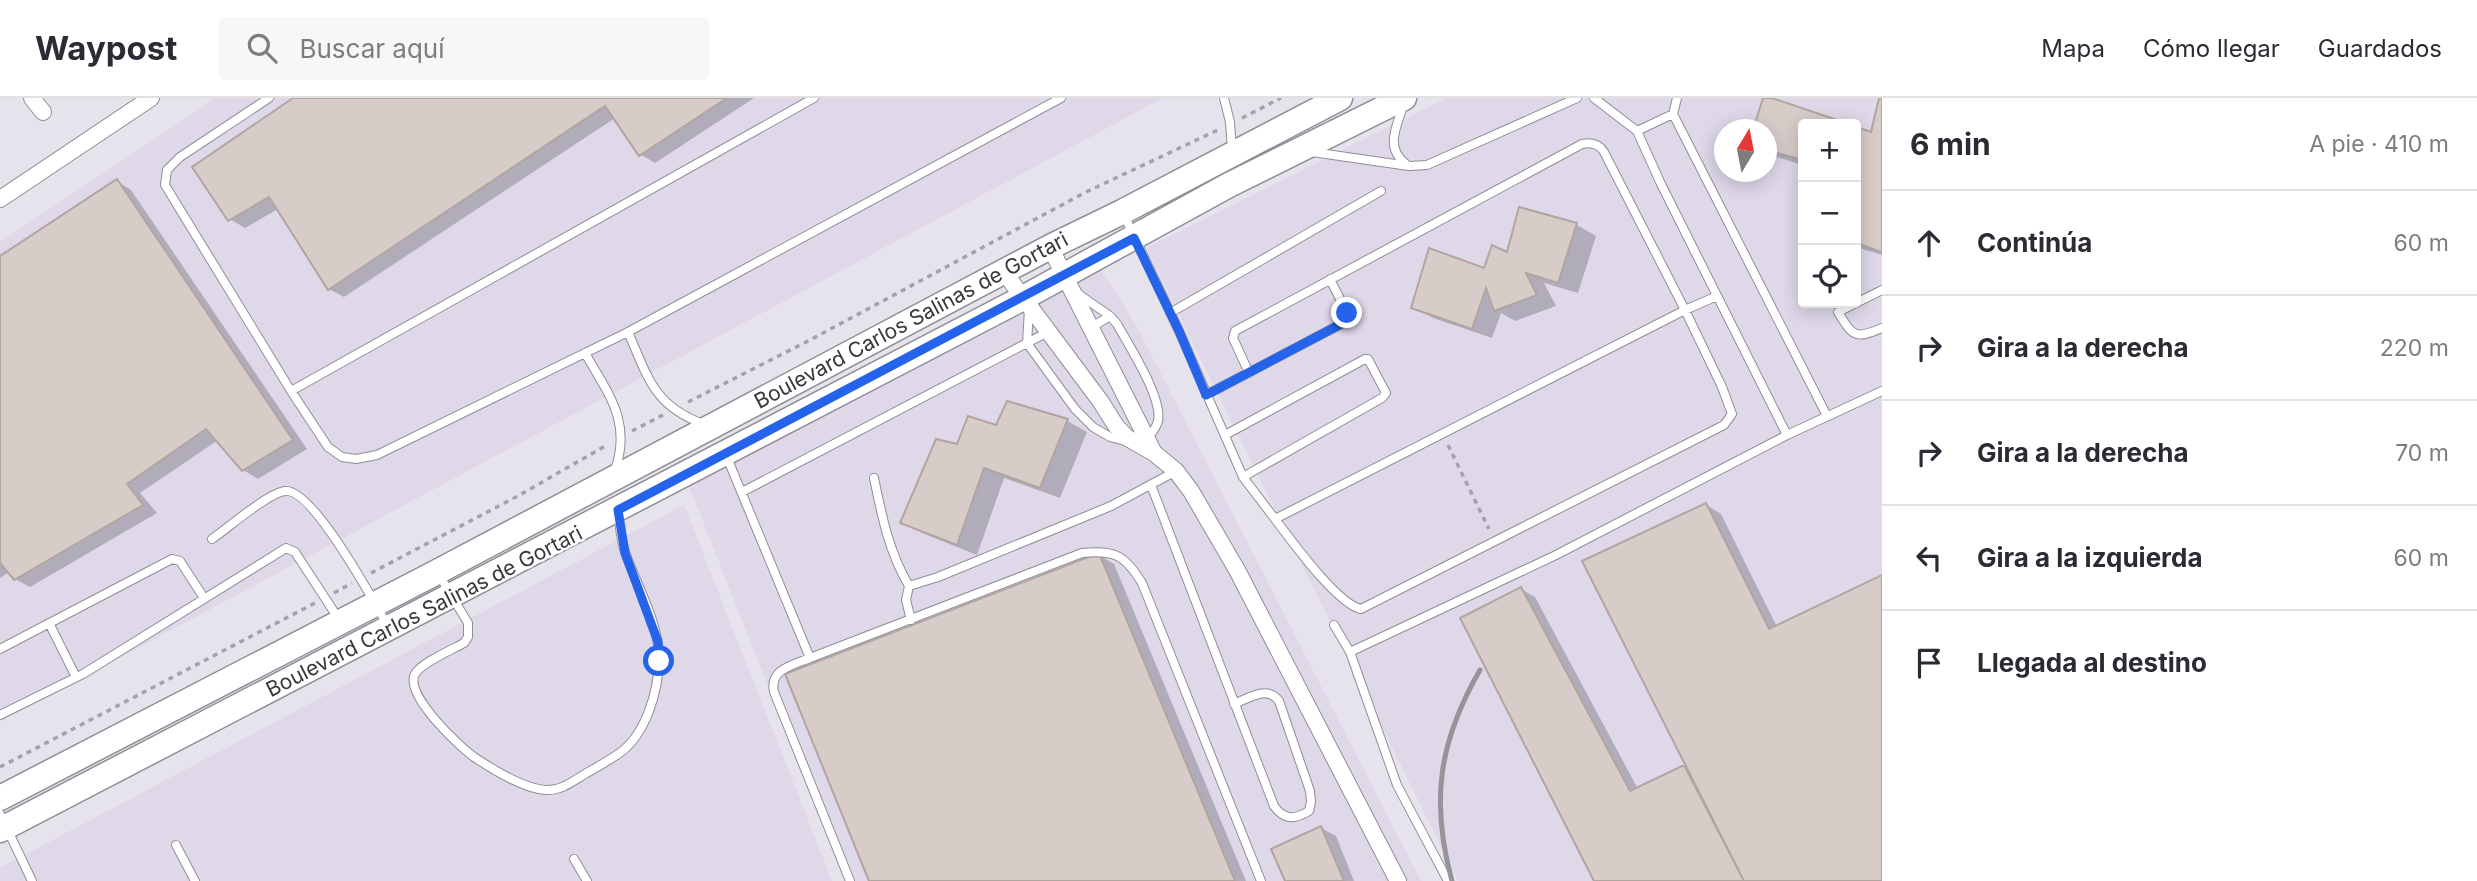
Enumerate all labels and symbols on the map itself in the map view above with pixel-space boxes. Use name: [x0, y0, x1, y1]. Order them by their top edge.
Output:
north arrow: [1714, 119, 1777, 182]
street label: Boulevard Carlos Salinas de Gortari: [750, 226, 1072, 414]
route end: [1331, 297, 1362, 328]
street label: Boulevard Carlos Salinas de Gortari: [262, 520, 586, 702]
route start: [643, 645, 674, 676]

